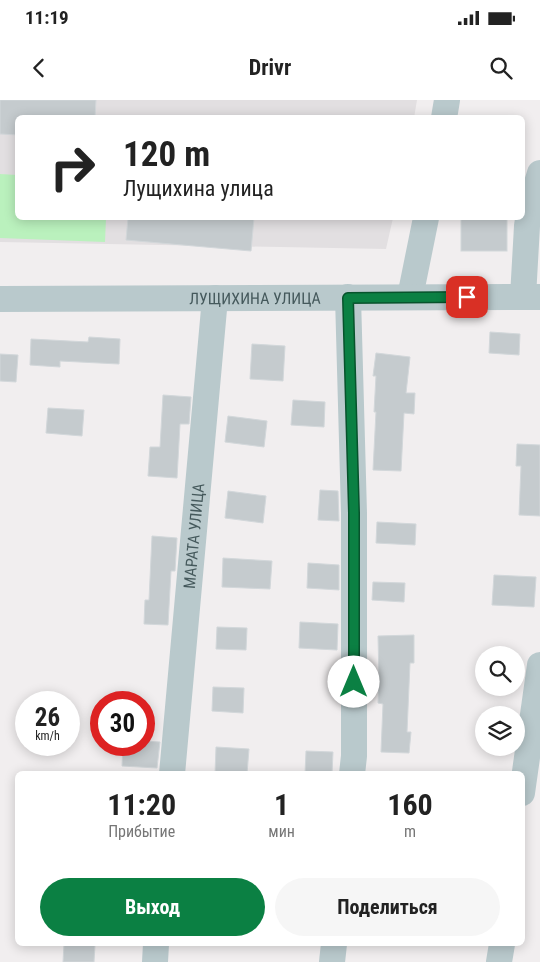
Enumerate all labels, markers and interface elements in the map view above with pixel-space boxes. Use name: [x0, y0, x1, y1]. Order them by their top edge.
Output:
text: 11:19: [25, 6, 69, 29]
icon: back: [25, 54, 53, 82]
icon: search: [487, 54, 515, 82]
text: Drivr: [249, 55, 291, 80]
text: 120 m: [123, 134, 210, 175]
icon: right: [40, 135, 105, 200]
text: Лущихина улица: [123, 176, 274, 201]
pin: [446, 276, 488, 318]
icon: arrive: [453, 283, 481, 311]
street label: ЛУЩИХИНА УЛИЦА: [189, 288, 321, 308]
street label: МАРАТА УЛИЦА: [179, 482, 208, 590]
map controls: [475, 646, 525, 756]
button: search: [475, 646, 525, 696]
position arrow: [327, 655, 379, 707]
speed limit sign: 30: [90, 691, 155, 756]
text: 26: [35, 703, 60, 732]
button: layers: [475, 706, 525, 756]
text: km/h: [35, 729, 60, 743]
text: 11:20: [107, 787, 176, 822]
text: 1: [274, 787, 289, 822]
text: 160: [387, 787, 433, 822]
text: Прибытие: [108, 822, 175, 841]
text: мин: [268, 822, 295, 841]
text: m: [404, 822, 416, 841]
button: Выход: [40, 878, 265, 936]
button: Поделиться: [275, 878, 500, 936]

